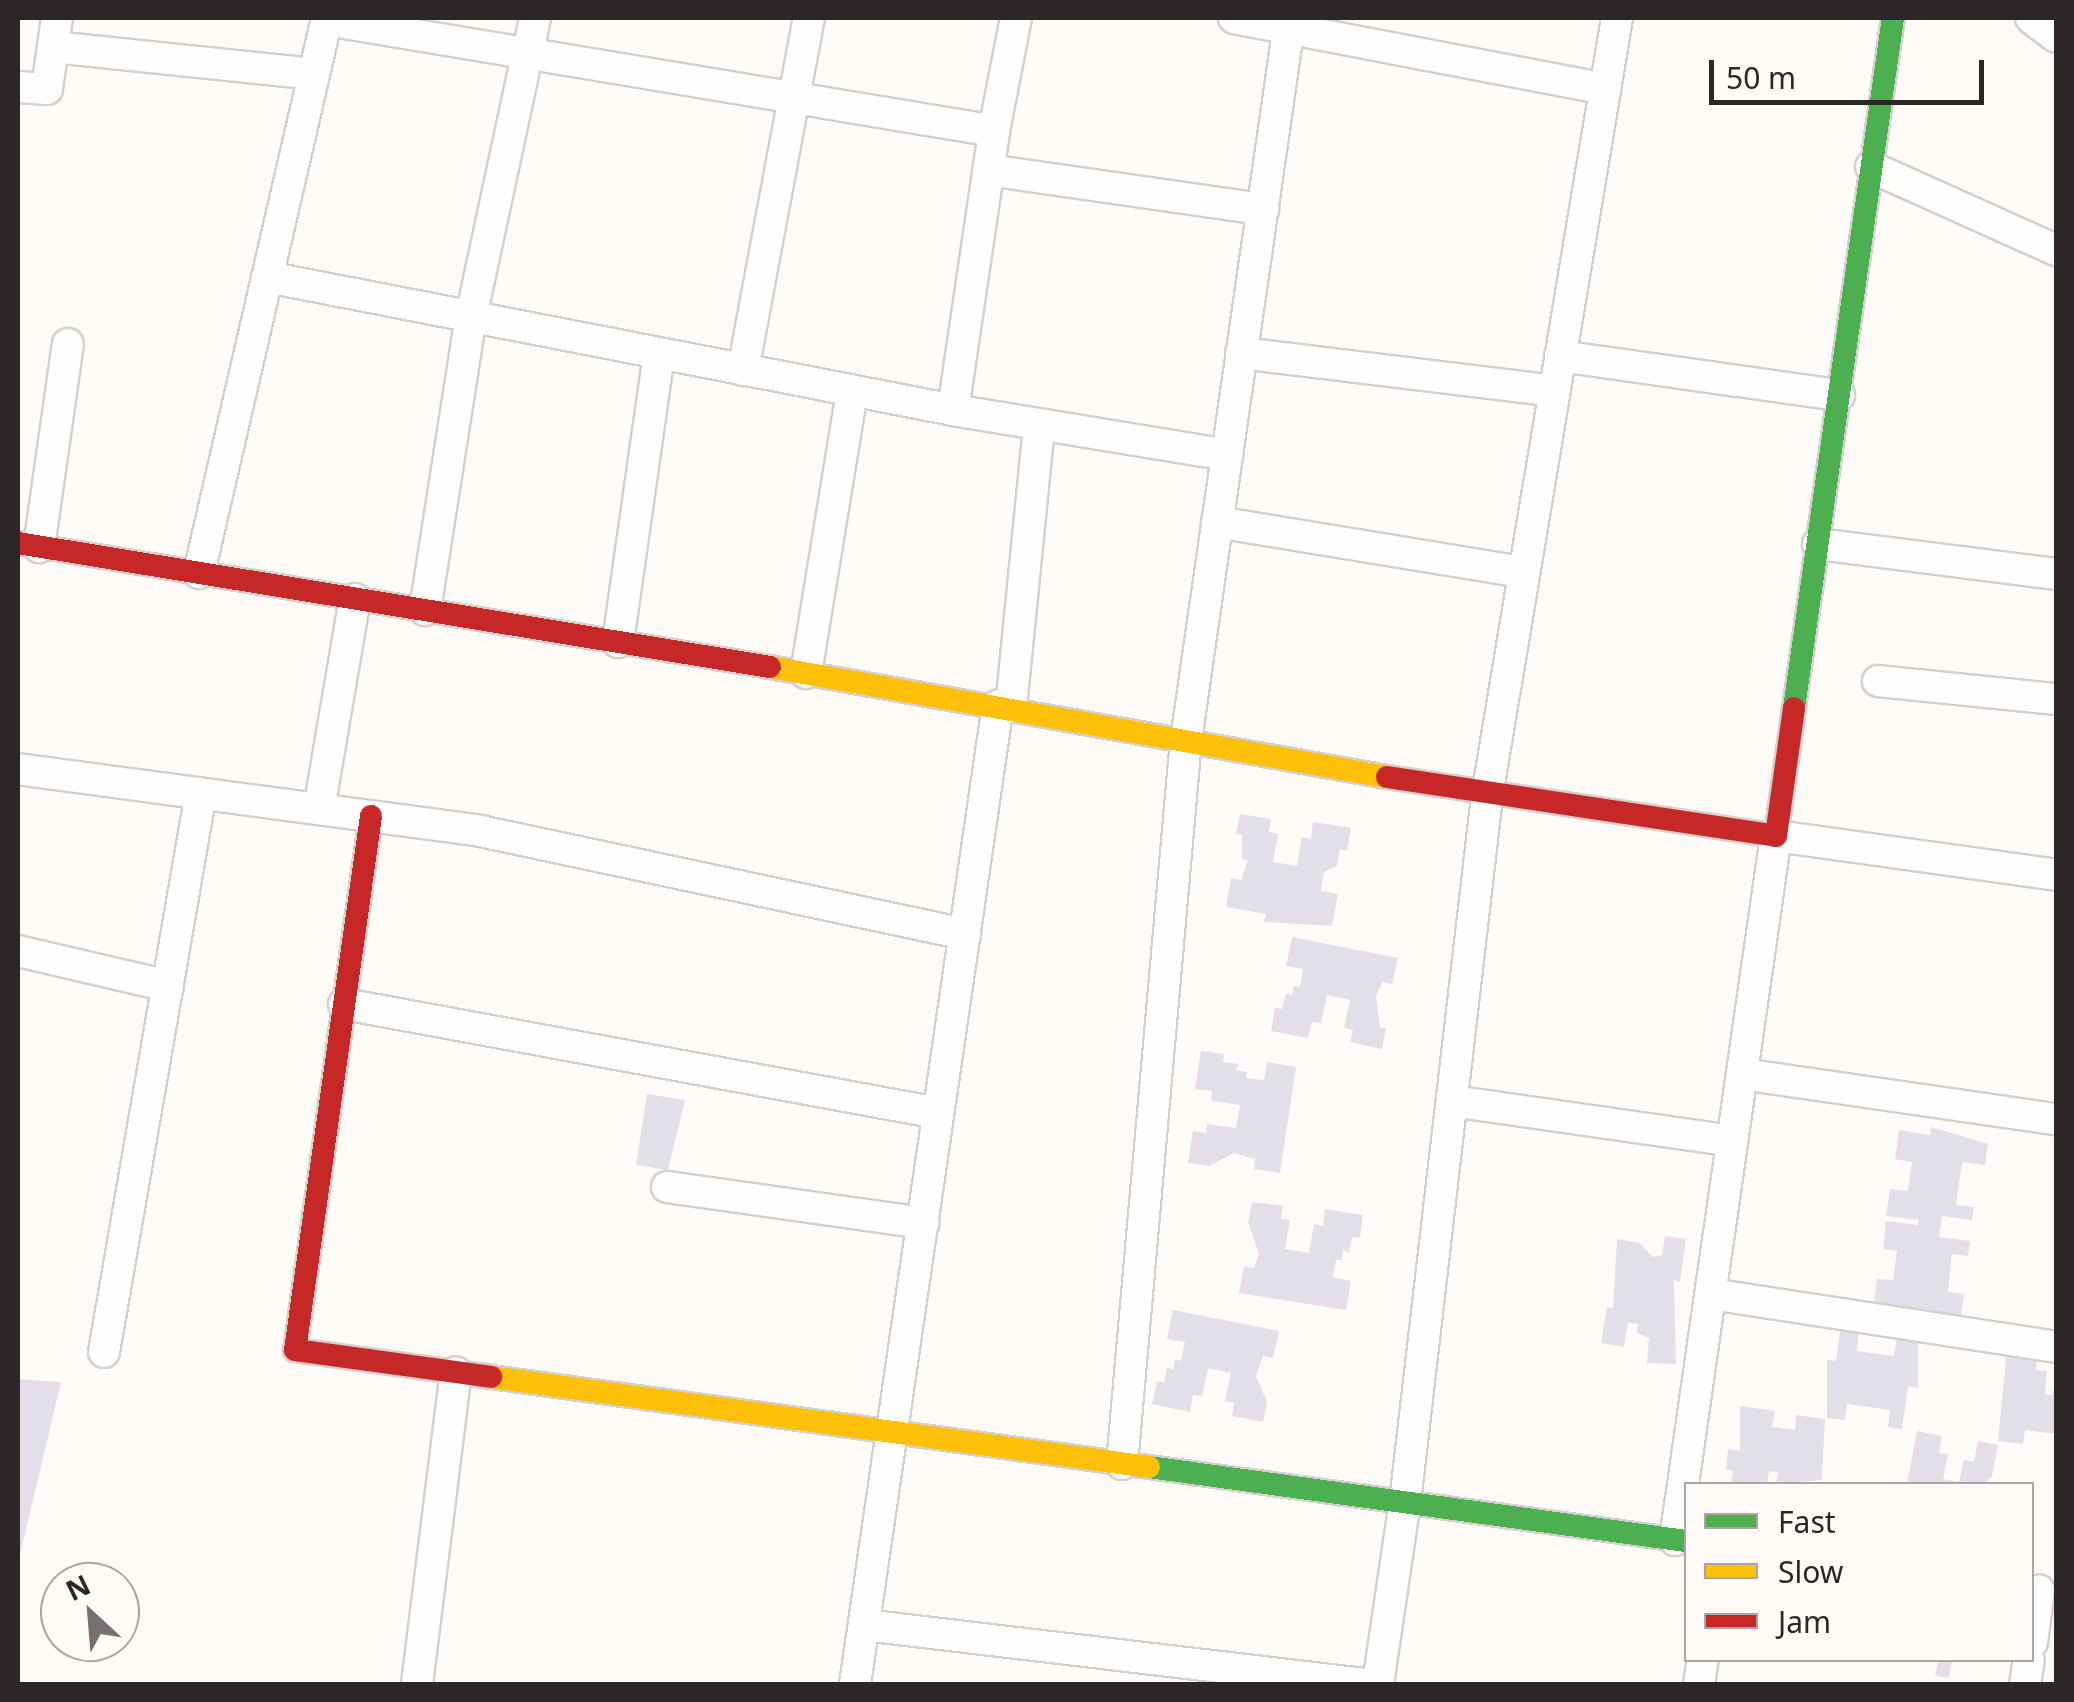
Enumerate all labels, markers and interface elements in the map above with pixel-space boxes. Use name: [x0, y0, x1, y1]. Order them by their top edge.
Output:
scale bar: [1714, 40, 1989, 102]
text: 50 m: [1726, 57, 1796, 98]
legend: [1684, 1482, 2034, 1662]
text: Fast: [1778, 1501, 1836, 1542]
text: Slow: [1778, 1551, 1843, 1592]
north arrow: [40, 1562, 140, 1662]
text: N: [59, 1565, 96, 1609]
text: Jam: [1778, 1601, 1831, 1642]

